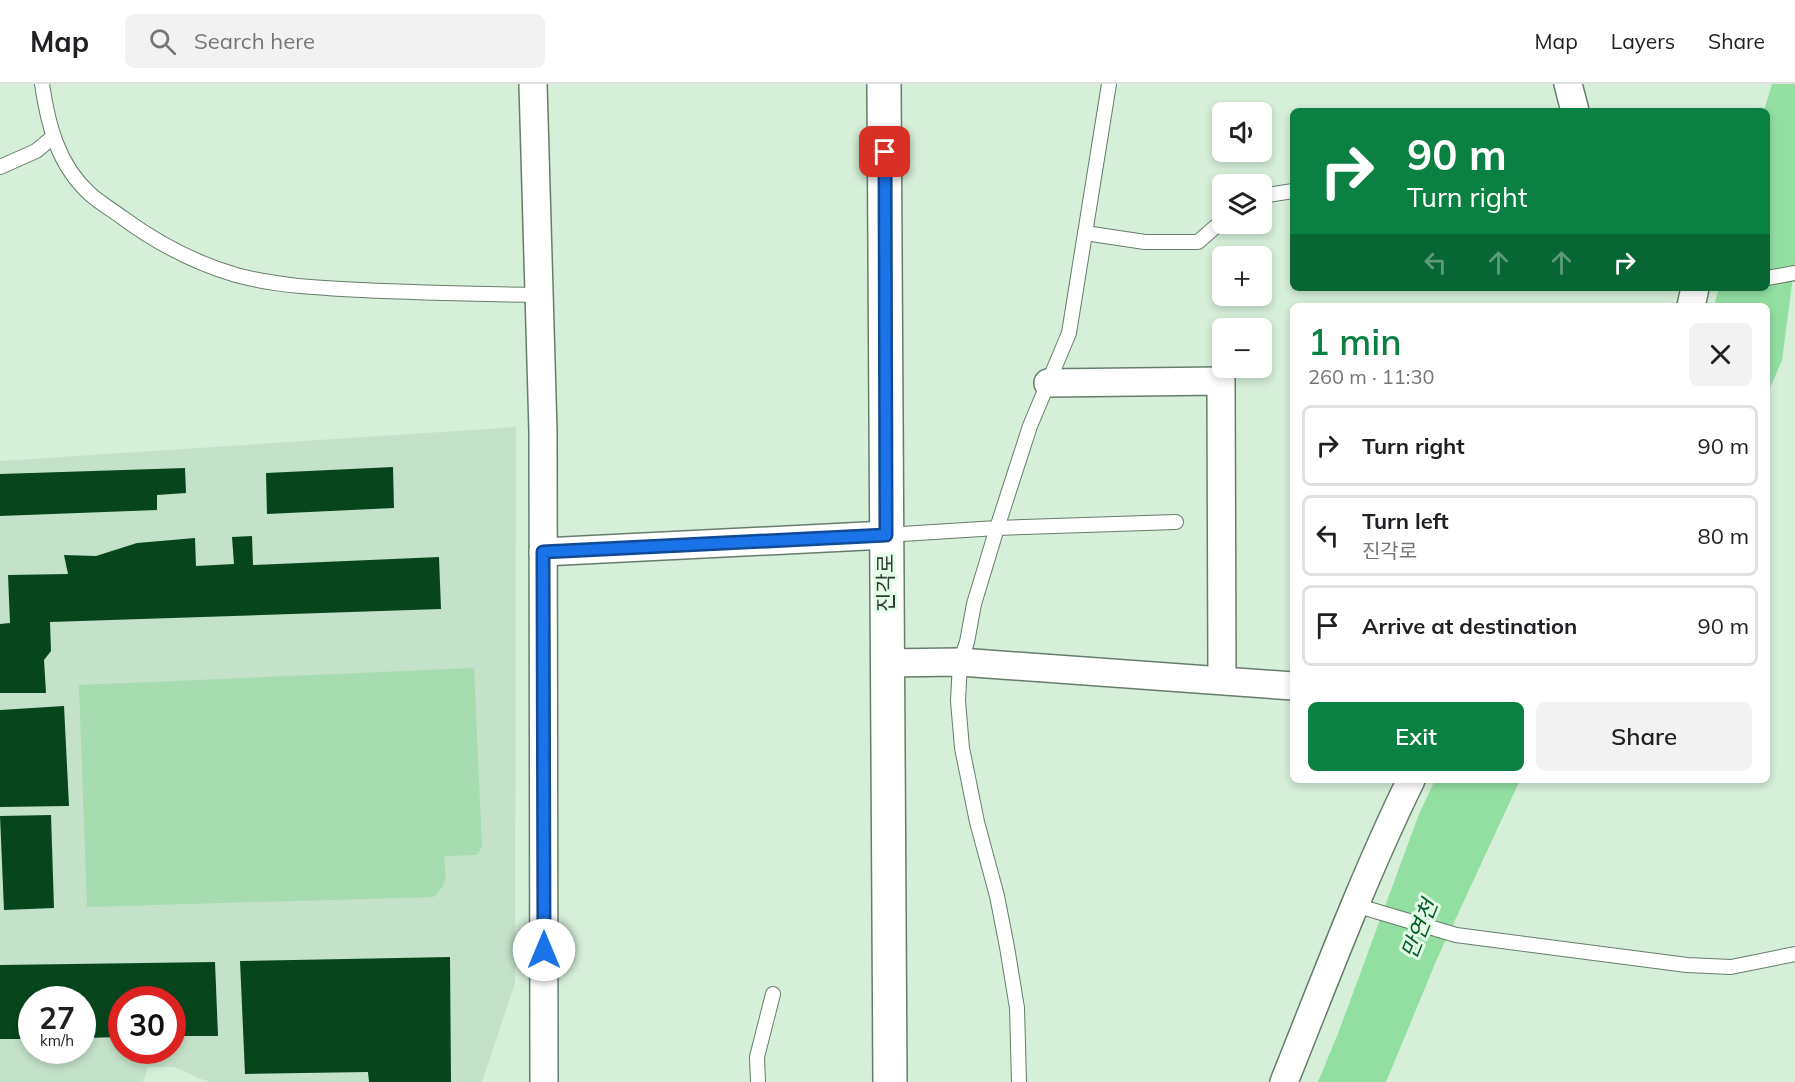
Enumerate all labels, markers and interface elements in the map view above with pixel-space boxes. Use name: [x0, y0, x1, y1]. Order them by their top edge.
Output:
search box: [125, 14, 545, 68]
text: Map: [30, 24, 89, 59]
icon: search: [146, 25, 179, 58]
text: Search here: [194, 27, 315, 55]
text: Map: [1535, 28, 1578, 54]
text: Layers: [1611, 28, 1675, 54]
text: Share: [1708, 28, 1765, 54]
map controls: [1212, 102, 1272, 378]
button: sound: [1212, 102, 1272, 162]
pin: [859, 126, 910, 177]
text: 90 m: [1407, 128, 1507, 181]
icon: right: [1308, 132, 1386, 210]
icon: arrive: [868, 135, 901, 168]
button: layers: [1212, 174, 1272, 234]
text: Turn right: [1407, 180, 1527, 214]
button: +: [1212, 246, 1272, 306]
icon: left: [1419, 246, 1452, 279]
icon: ahead: [1482, 246, 1515, 279]
icon: ahead: [1545, 246, 1578, 279]
icon: right: [1608, 246, 1641, 279]
button: −: [1212, 318, 1272, 378]
text: 1 min: [1308, 319, 1402, 364]
button: close: [1689, 323, 1752, 386]
text: 260 m · 11:30: [1308, 364, 1434, 389]
icon: right: [1311, 429, 1344, 462]
text: Turn right: [1362, 432, 1465, 460]
text: 90 m: [1698, 432, 1749, 460]
text: Turn left: [1362, 507, 1449, 535]
icon: left: [1311, 519, 1344, 552]
text: 80 m: [1698, 522, 1749, 550]
text: 진각로: [1362, 538, 1417, 563]
street label: 진각로: [872, 554, 898, 612]
icon: arrive: [1311, 609, 1344, 642]
text: Arrive at destination: [1362, 612, 1577, 640]
text: 90 m: [1698, 612, 1749, 640]
button: Exit: [1308, 702, 1524, 771]
button: Share: [1536, 702, 1752, 771]
water label: 만연천: [1395, 893, 1444, 962]
position arrow: [512, 918, 576, 982]
speed limit sign: 30: [108, 986, 186, 1064]
text: 27: [39, 999, 75, 1037]
text: km/h: [40, 1031, 74, 1050]

